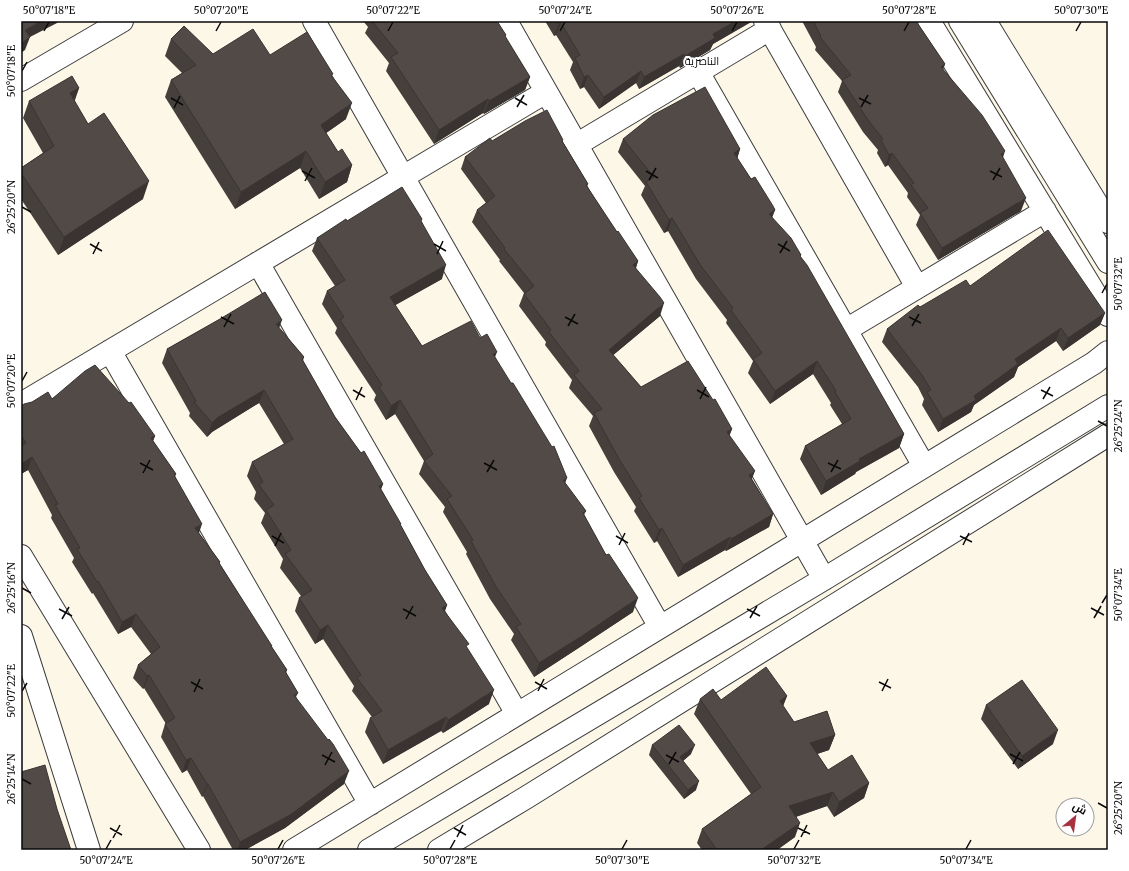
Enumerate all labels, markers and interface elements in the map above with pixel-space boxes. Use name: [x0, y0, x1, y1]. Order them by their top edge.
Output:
text: 50°07'18"E: [23, 4, 76, 17]
text: 50°07'20"E: [194, 4, 249, 17]
text: 50°07'22"E: [366, 4, 421, 17]
text: 50°07'24"E: [538, 4, 592, 17]
text: 50°07'26"E: [710, 4, 764, 17]
text: 50°07'28"E: [882, 4, 937, 17]
text: 50°07'30"E: [1054, 4, 1109, 17]
text: 50°07'18"E: [5, 44, 18, 97]
district label: الناصرية: [685, 54, 719, 68]
text: 26°25'20"N: [5, 180, 18, 234]
text: 50°07'32"E: [1112, 257, 1125, 311]
text: 50°07'20"E: [5, 353, 18, 408]
text: 26°25'24"N: [1112, 399, 1125, 452]
text: 26°25'16"N: [5, 562, 18, 614]
text: 50°07'34"E: [1112, 568, 1125, 622]
text: 50°07'22"E: [5, 663, 18, 718]
text: 26°25'14"N: [5, 753, 18, 805]
text: 26°25'20"N: [1112, 781, 1125, 835]
north arrow: [1055, 797, 1095, 837]
text: ش: [1070, 799, 1089, 818]
text: 50°07'24"E: [79, 854, 133, 867]
text: 50°07'26"E: [251, 854, 305, 867]
text: 50°07'28"E: [423, 854, 478, 867]
text: 50°07'30"E: [595, 854, 650, 867]
text: 50°07'32"E: [767, 854, 821, 867]
text: 50°07'34"E: [939, 854, 993, 867]

